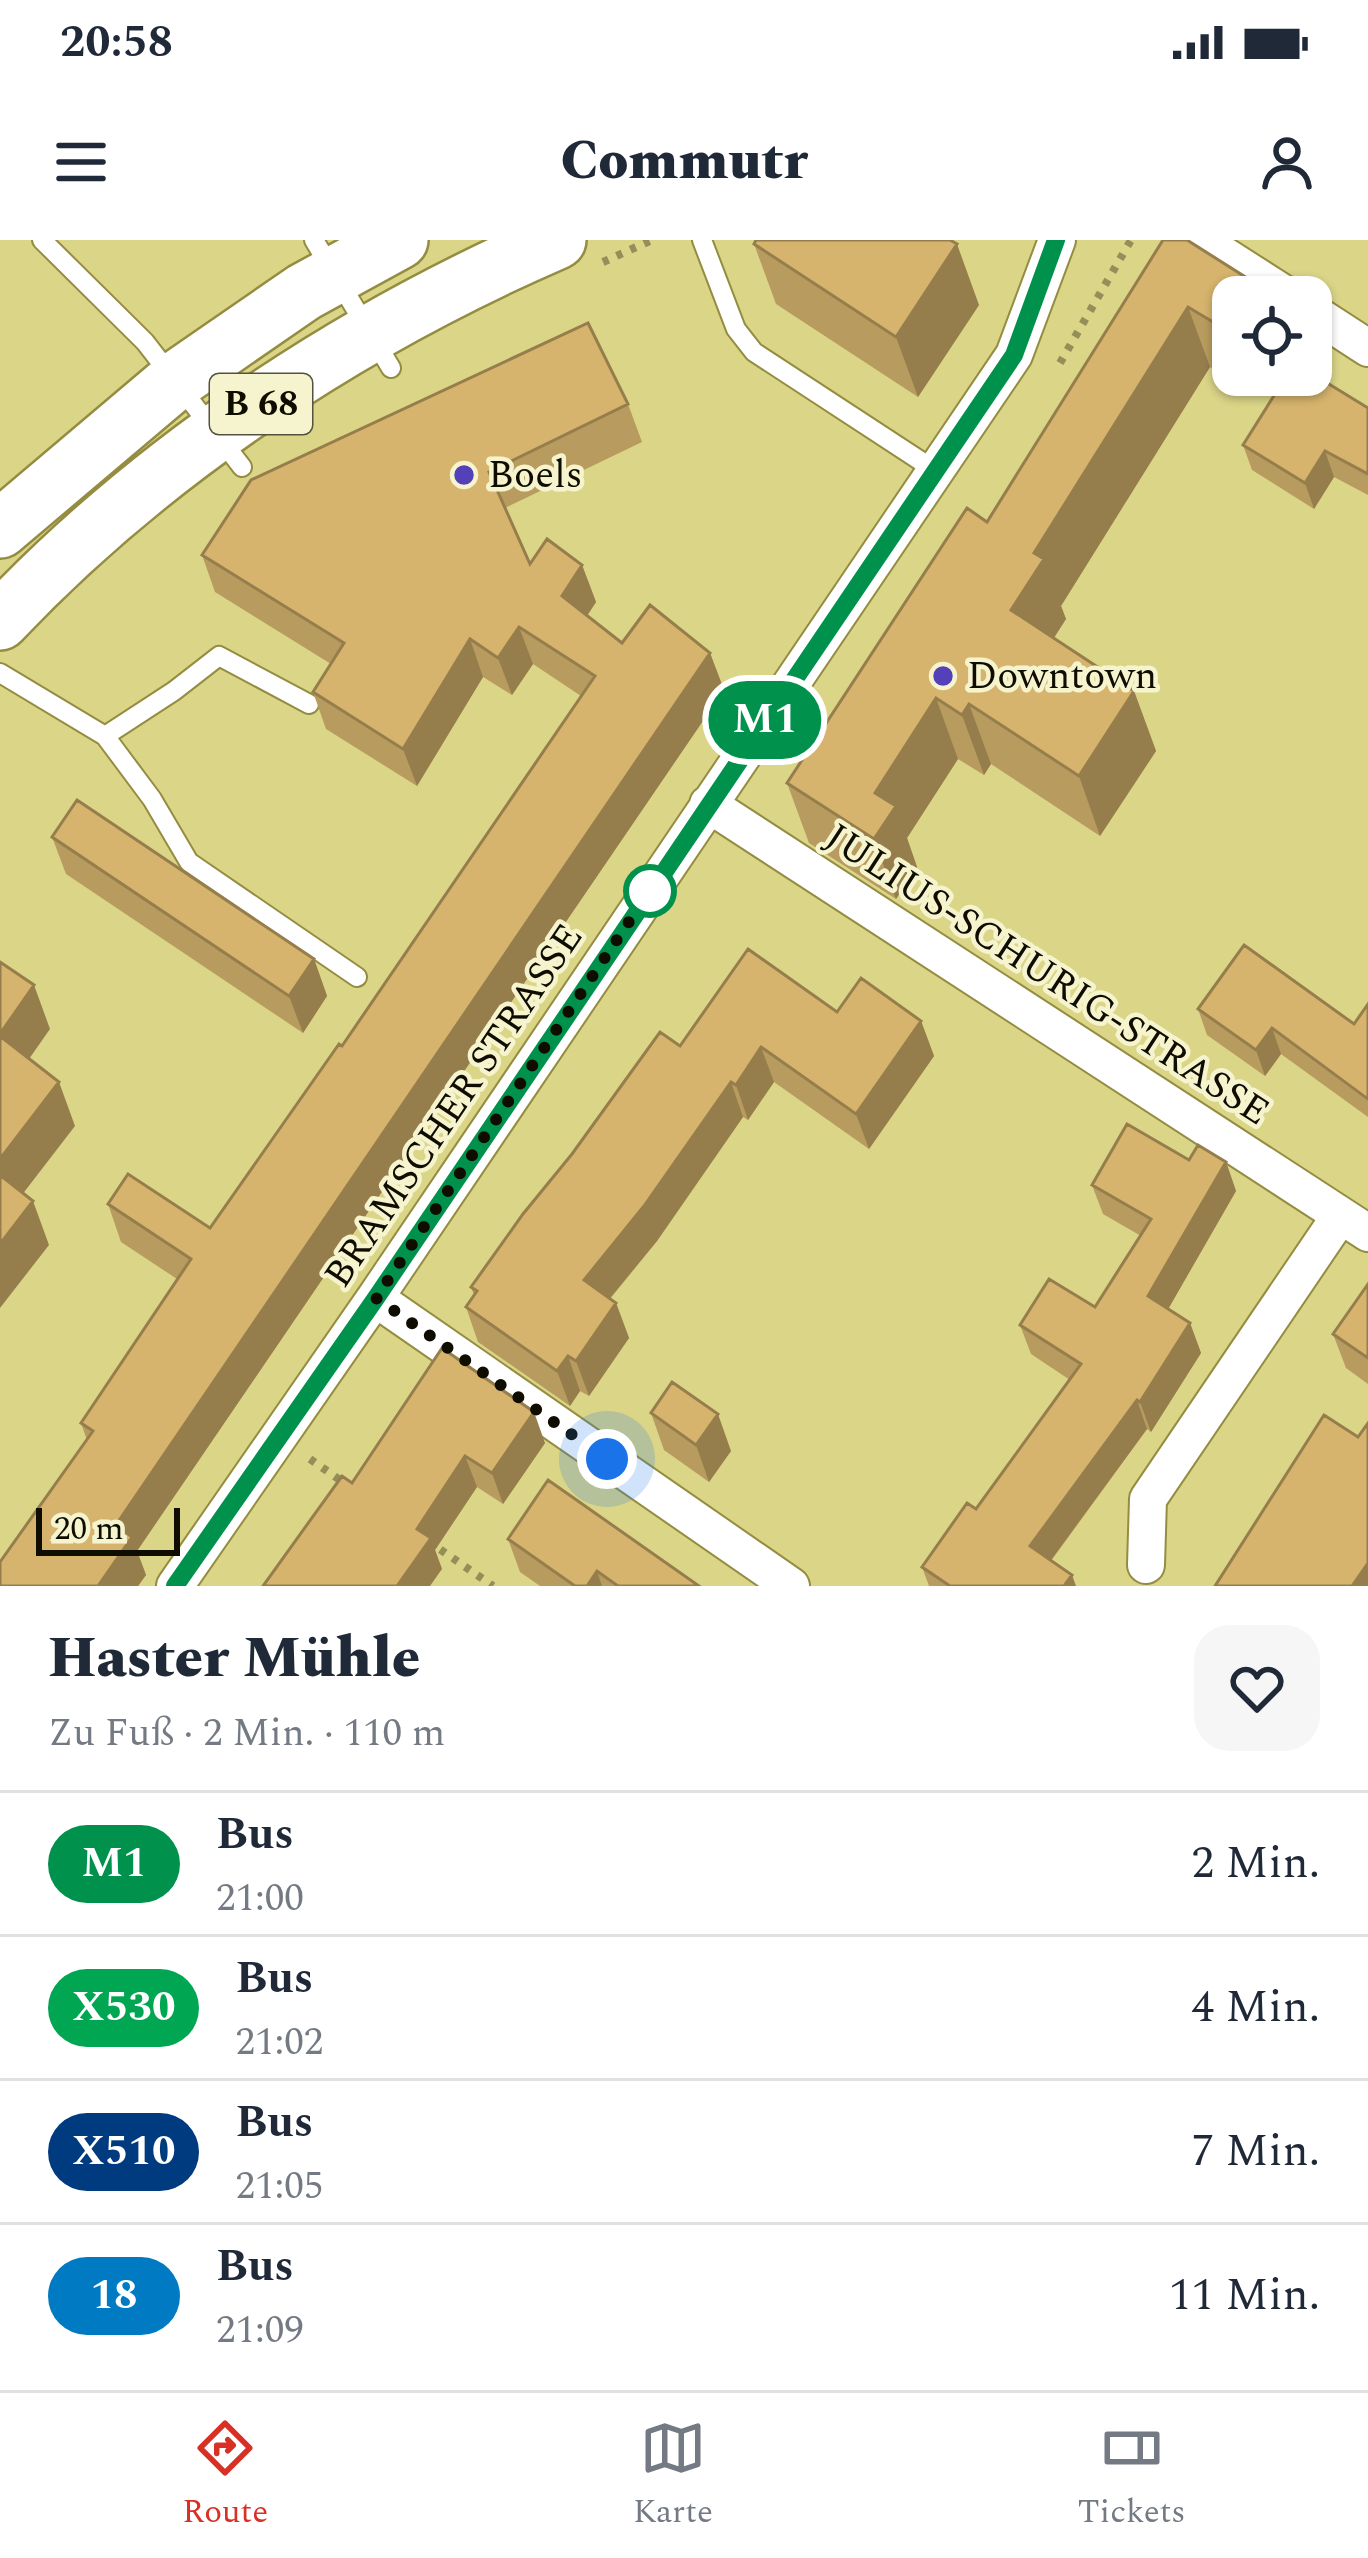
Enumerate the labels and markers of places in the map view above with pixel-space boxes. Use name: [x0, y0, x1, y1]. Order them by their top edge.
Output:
place label: Boels: [488, 446, 583, 505]
marker: Boels: [451, 462, 477, 488]
place label: Downtown: [967, 647, 1157, 706]
marker: Downtown: [930, 663, 956, 689]
unlabelled marker: [625, 866, 675, 916]

